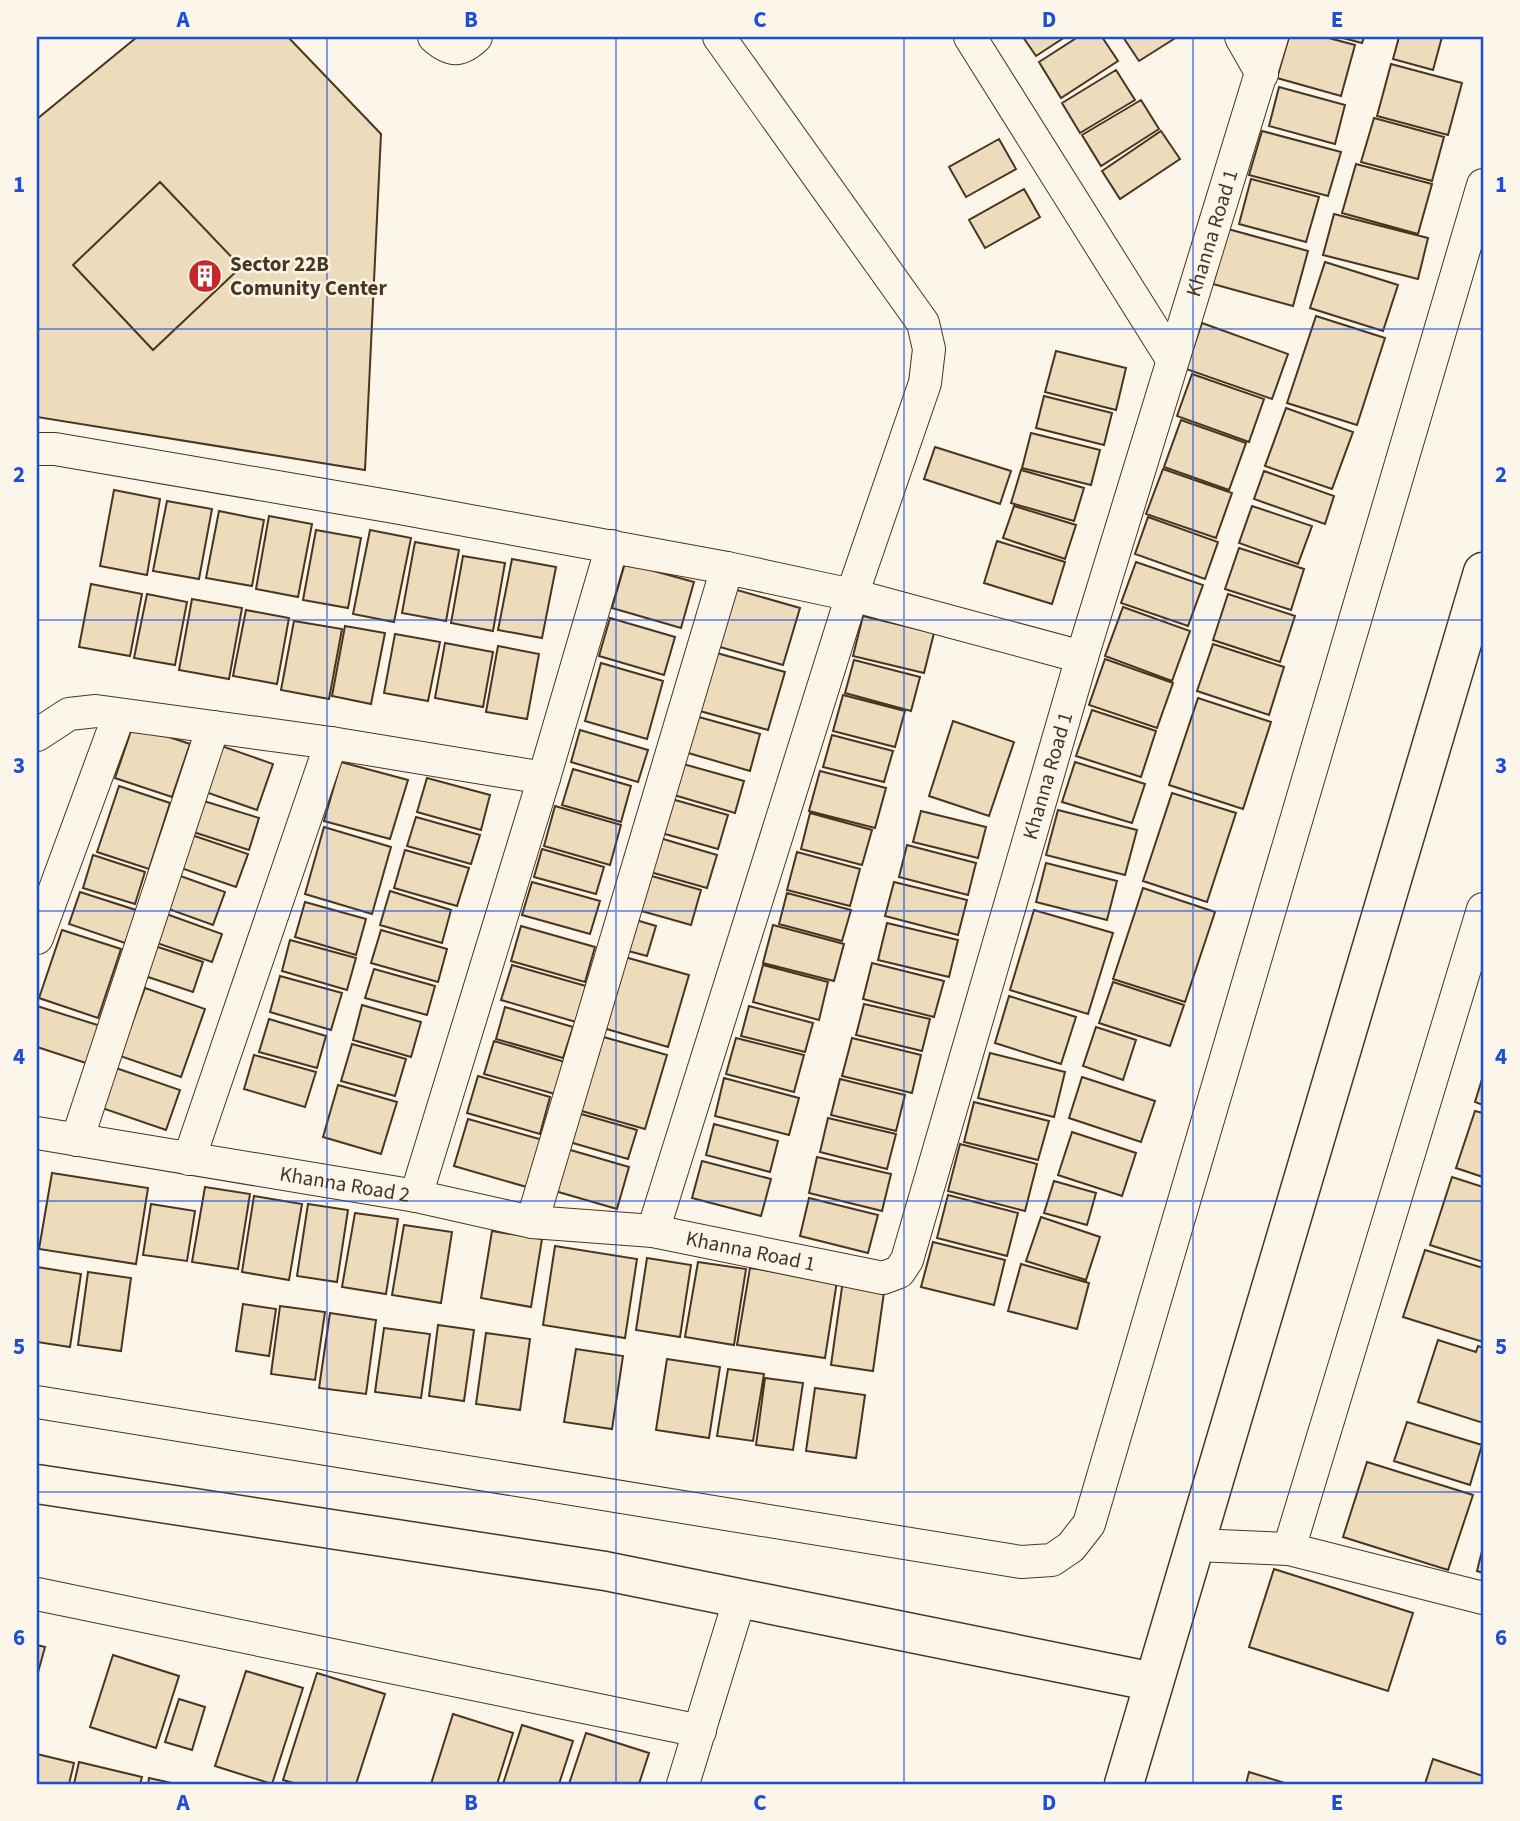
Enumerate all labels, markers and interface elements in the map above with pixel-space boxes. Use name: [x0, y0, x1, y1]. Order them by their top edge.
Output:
text: A: [175, 3, 190, 36]
text: B: [464, 3, 478, 36]
text: C: [753, 3, 767, 36]
text: D: [1042, 3, 1056, 36]
text: E: [1331, 3, 1343, 36]
street label: Khanna Road 1: [1178, 166, 1246, 300]
text: 1: [13, 168, 25, 201]
text: 1: [1495, 168, 1507, 201]
place label: Sector 22B Comunity Center: [230, 249, 387, 303]
building icon: Sector 22B Comunity Center: [186, 257, 224, 295]
text: 2: [13, 458, 25, 491]
text: 2: [1495, 458, 1507, 491]
street label: Khanna Road 1: [1015, 708, 1080, 843]
text: 3: [13, 749, 25, 782]
text: 3: [1495, 749, 1507, 782]
text: 4: [13, 1040, 25, 1073]
text: 4: [1495, 1040, 1507, 1073]
street label: Khanna Road 2: [277, 1159, 412, 1210]
street label: Khanna Road 1: [683, 1223, 818, 1279]
text: 5: [13, 1330, 25, 1363]
text: 5: [1495, 1330, 1507, 1363]
text: 6: [13, 1621, 25, 1654]
text: 6: [1495, 1621, 1507, 1654]
text: A: [175, 1786, 190, 1819]
text: B: [464, 1786, 478, 1819]
text: C: [753, 1786, 767, 1819]
text: D: [1042, 1786, 1056, 1819]
text: E: [1331, 1786, 1343, 1819]

